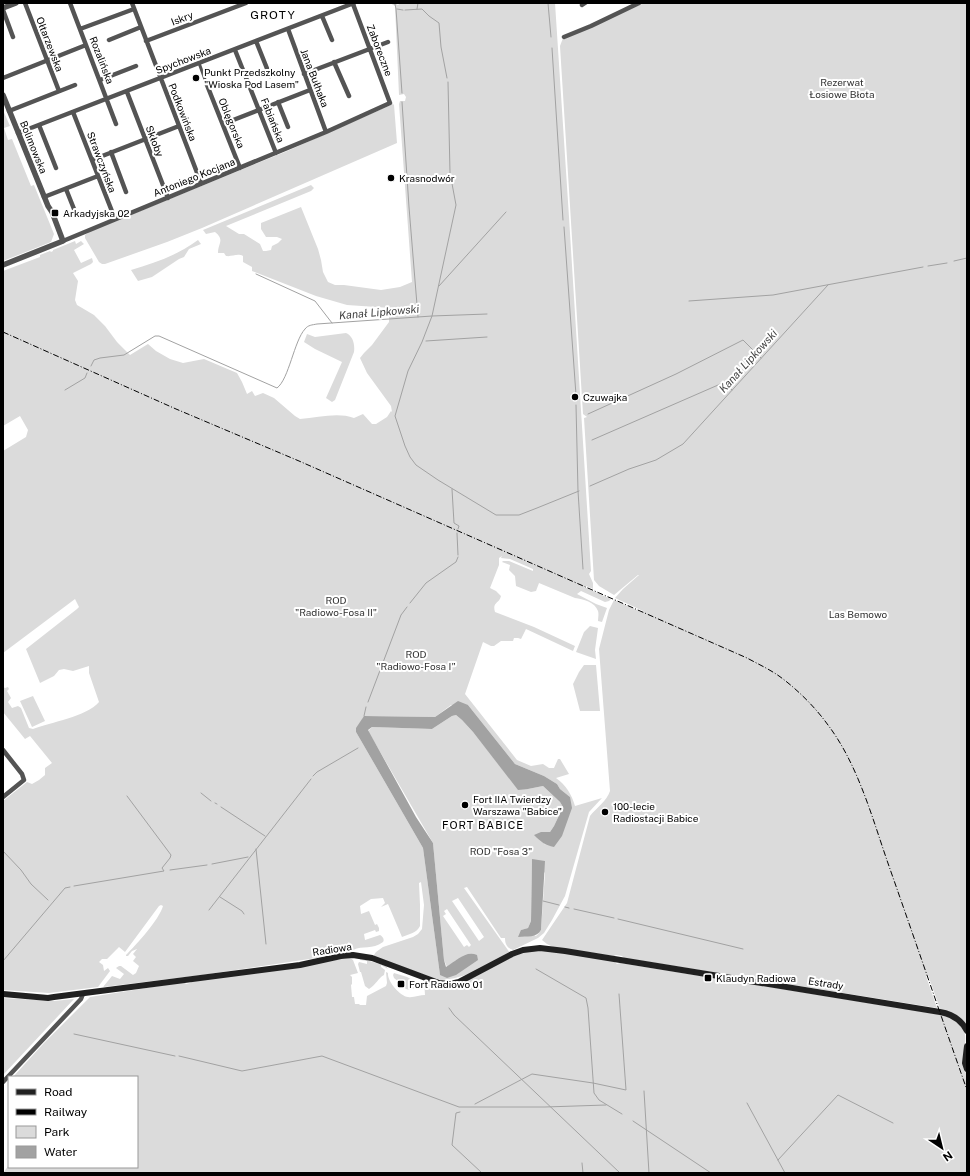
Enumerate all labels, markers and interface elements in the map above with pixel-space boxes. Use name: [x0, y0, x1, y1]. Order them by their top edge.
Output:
street label: Iskry: [169, 8, 195, 28]
district label: GROTY: [250, 8, 296, 22]
street label: Ołtarzewska: [34, 15, 66, 73]
street label: Zaboreczne: [365, 22, 396, 78]
street label: Rozalińska: [87, 35, 117, 85]
street label: Spychowska: [154, 44, 212, 76]
street label: Jana Bułhaka: [298, 47, 332, 109]
place label: Punkt Przedszkolny "Wioska Pod Lasem": [204, 66, 299, 90]
marker: Punkt Przedszkolny "Wioska Pod Lasem": [191, 73, 201, 83]
park label: Rezerwat Łosiowe Błota: [810, 76, 874, 100]
street label: Podkowińska: [166, 81, 200, 143]
street label: Oblęgorska: [216, 96, 248, 150]
street label: Fabiańska: [259, 96, 287, 144]
street label: Bolimowska: [18, 119, 50, 175]
street label: Skłoby: [144, 124, 167, 159]
street label: Strawczyńska: [85, 130, 119, 194]
street label: Antoniego Kocjana: [151, 155, 237, 199]
place label: Krasnodwór: [399, 172, 455, 184]
marker: Krasnodwór: [386, 173, 396, 183]
place label: Arkadyjska 02: [63, 207, 130, 219]
marker: Arkadyjska 02: [50, 208, 60, 218]
water label: Kanał Lipkowski: [338, 302, 420, 321]
water label: Kanał Lipkowski: [717, 327, 780, 395]
place label: Czuwajka: [583, 391, 627, 403]
marker: Czuwajka: [570, 392, 580, 402]
park label: ROD "Radiowo-Fosa II": [295, 594, 377, 618]
park label: Las Bemowo: [829, 608, 888, 620]
park label: ROD "Radiowo-Fosa I": [376, 648, 456, 672]
place label: Fort IIA Twierdzy Warszawa "Babice": [473, 793, 562, 817]
marker: Fort IIA Twierdzy Warszawa "Babice": [460, 800, 470, 810]
place label: 100-lecie Radiostacji Babice: [613, 800, 699, 824]
marker: 100-lecie Radiostacji Babice: [600, 807, 610, 817]
district label: FORT BABICE: [442, 819, 524, 831]
park label: ROD "Fosa 3": [470, 845, 532, 857]
street label: Radiowa: [312, 940, 352, 958]
place label: Klaudyn Radiowa: [716, 972, 796, 984]
marker: Klaudyn Radiowa: [703, 973, 713, 983]
street label: Estrady: [808, 974, 845, 992]
place label: Fort Radiowo 01: [409, 978, 483, 990]
marker: Fort Radiowo 01: [396, 979, 406, 989]
legend: [8, 1076, 138, 1168]
text: Road: [44, 1085, 72, 1099]
text: Railway: [44, 1105, 88, 1119]
text: Park: [44, 1125, 70, 1139]
north arrow: [922, 1128, 962, 1168]
text: Water: [44, 1145, 78, 1159]
text: N: [941, 1149, 955, 1164]

